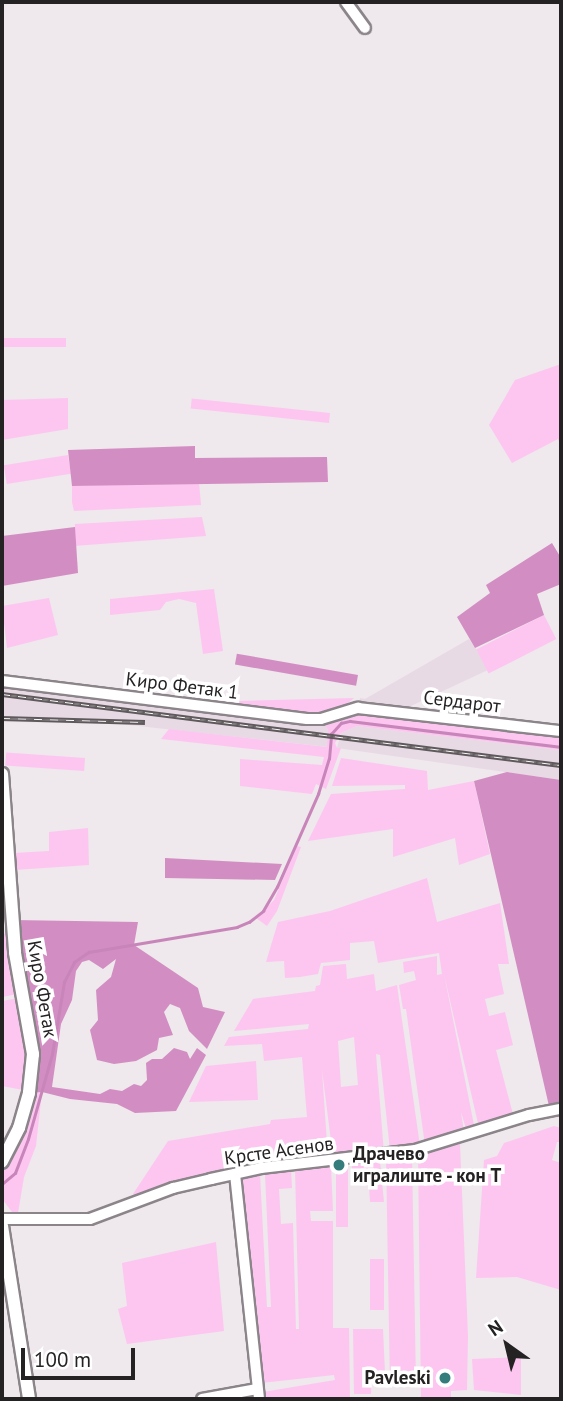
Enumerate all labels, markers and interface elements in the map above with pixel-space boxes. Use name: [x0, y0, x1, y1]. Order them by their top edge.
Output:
street label: Киро Фетак 1: [124, 668, 240, 704]
street label: Сердарот: [422, 686, 502, 718]
street label: Киро Фетак: [22, 939, 62, 1039]
street label: Крсте Асенов: [223, 1132, 335, 1170]
place label: Драчево игралиште - кон T: [353, 1143, 504, 1187]
marker: Драчево игралиште - кон T: [331, 1157, 347, 1173]
north arrow: [472, 1310, 542, 1380]
text: N: [483, 1314, 507, 1341]
scale bar: [24, 1334, 138, 1378]
text: 100 m: [34, 1346, 91, 1373]
place label: Pavleski: [365, 1367, 431, 1389]
marker: Pavleski: [437, 1370, 453, 1386]

